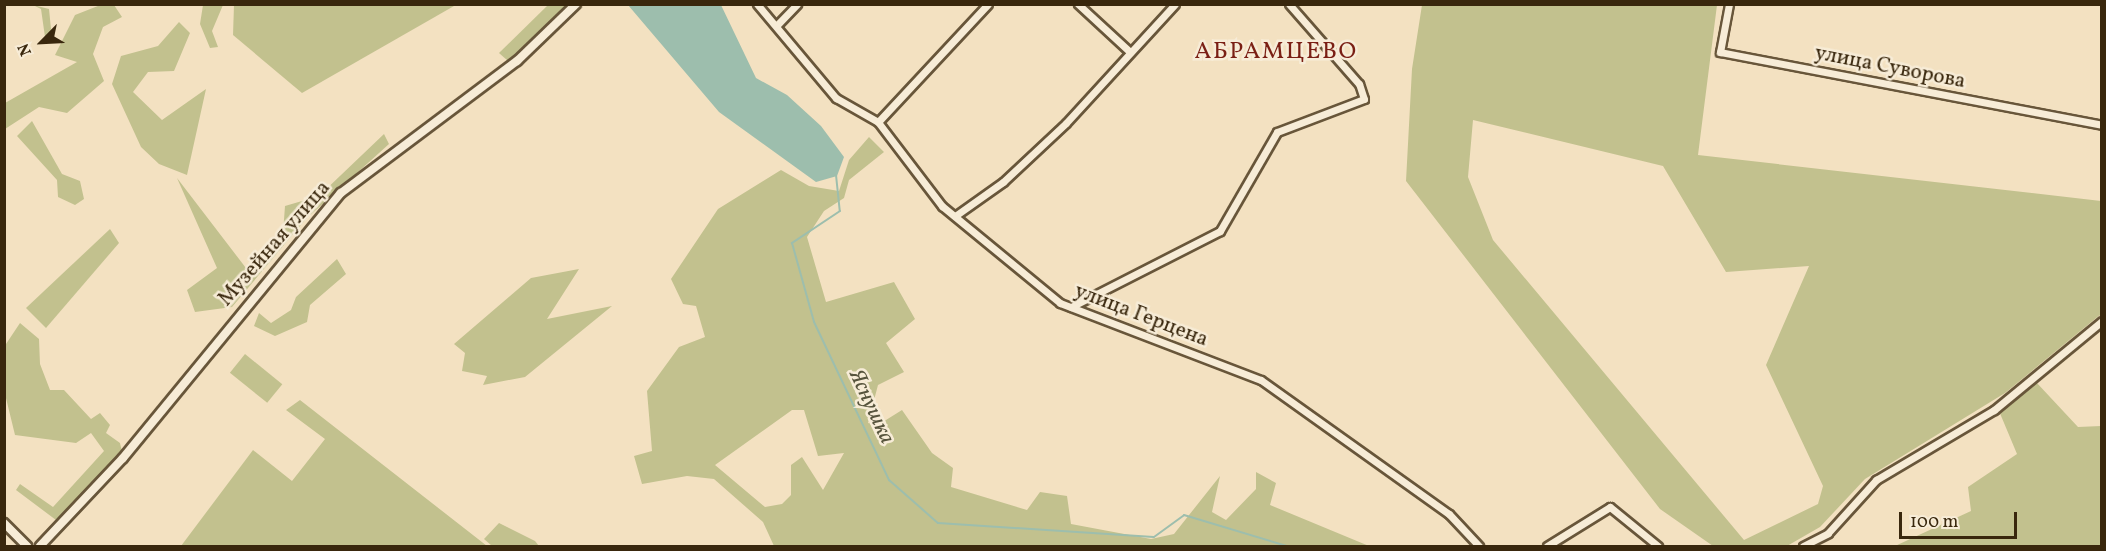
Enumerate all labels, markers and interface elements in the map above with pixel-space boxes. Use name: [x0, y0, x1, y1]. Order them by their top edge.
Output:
north arrow: [12, 12, 72, 72]
district label: АБРАМЦЕВО: [1194, 39, 1358, 67]
text: N: [13, 40, 38, 59]
street label: улица Суворова: [1812, 41, 1968, 95]
street label: Музейная улица: [213, 176, 337, 312]
street label: улица Герцена: [1071, 279, 1211, 353]
water label: Яснушка: [842, 366, 900, 448]
scale bar: [1902, 500, 2020, 538]
text: 100 m: [1910, 510, 1959, 535]

